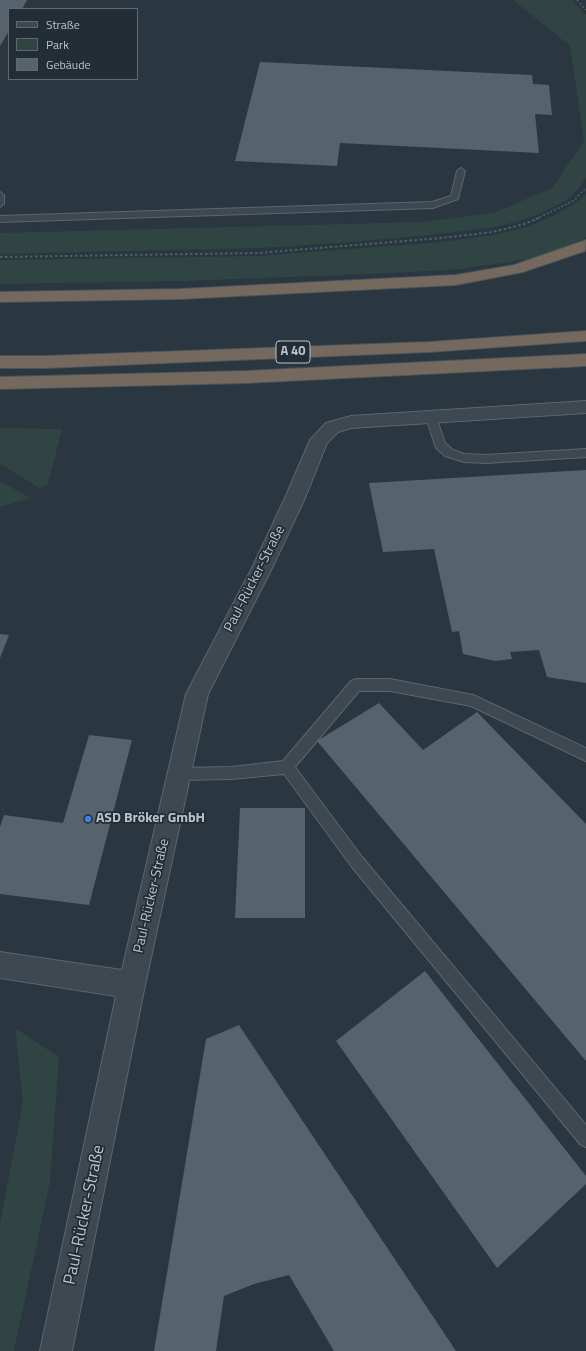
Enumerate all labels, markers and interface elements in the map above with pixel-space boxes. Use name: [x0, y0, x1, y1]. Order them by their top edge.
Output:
legend: [8, 8, 138, 80]
text: Straße: [46, 15, 80, 34]
text: Park: [46, 35, 69, 54]
text: Gebäude: [46, 55, 91, 74]
road number: A 40: [276, 341, 310, 363]
street label: Paul-Rücker-Straße: [221, 523, 289, 635]
place label: ASD Bröker GmbH: [96, 811, 205, 827]
marker: ASD Bröker GmbH: [83, 814, 93, 824]
street label: Paul-Rücker-Straße: [131, 837, 173, 955]
street label: Paul-Rücker-Straße: [60, 1143, 110, 1287]

